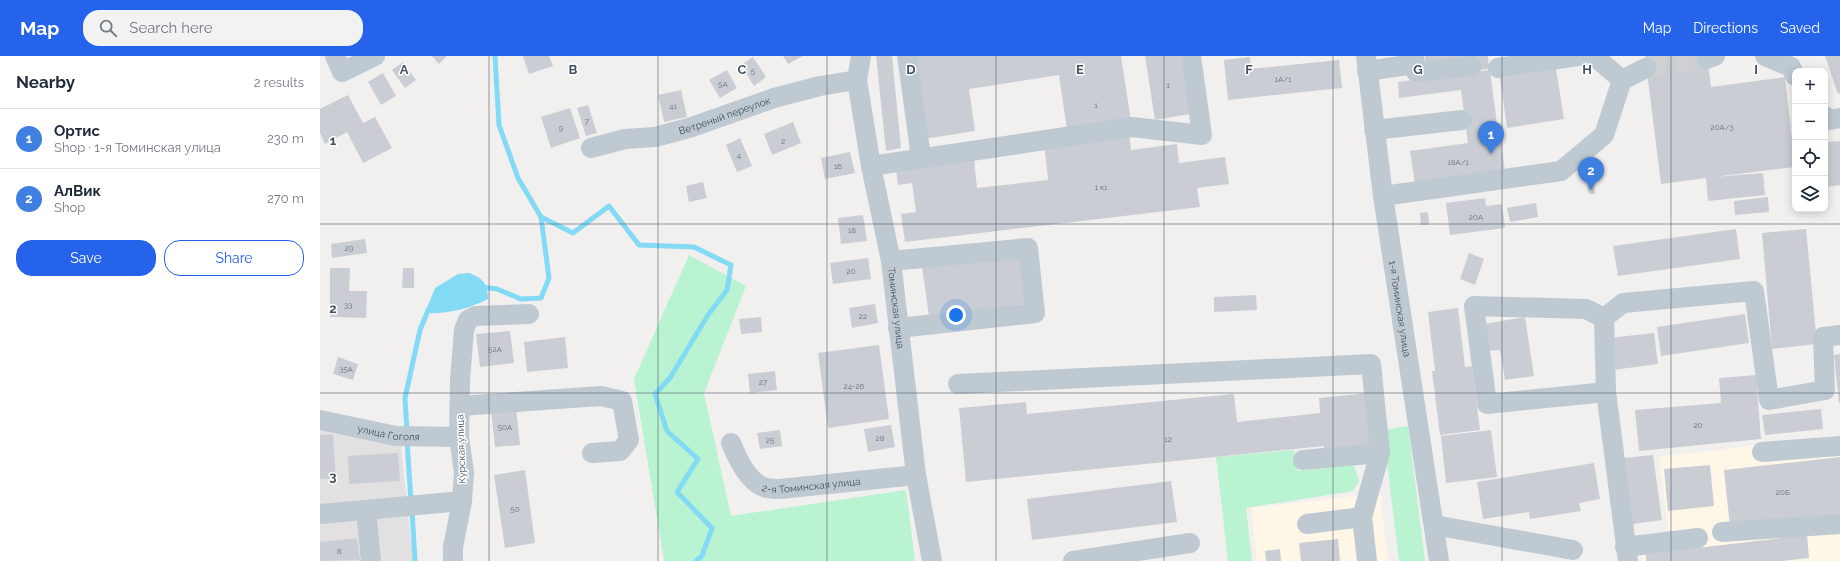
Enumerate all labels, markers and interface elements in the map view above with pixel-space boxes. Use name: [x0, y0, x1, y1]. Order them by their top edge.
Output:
search box: [83, 10, 363, 46]
text: Map: [20, 17, 59, 39]
icon: search: [97, 17, 119, 39]
text: Search here: [129, 19, 213, 37]
text: Map: [1643, 20, 1671, 36]
text: Directions: [1693, 20, 1758, 36]
text: Saved: [1780, 20, 1820, 36]
text: A: [400, 62, 409, 77]
text: B: [569, 62, 578, 77]
text: C: [738, 62, 747, 77]
text: D: [906, 62, 916, 77]
text: E: [1076, 62, 1084, 77]
text: F: [1245, 62, 1253, 77]
text: G: [1413, 62, 1423, 77]
text: H: [1582, 62, 1592, 77]
text: I: [1754, 62, 1758, 77]
house number: 5: [751, 66, 756, 76]
map controls: [1792, 68, 1828, 212]
button: +: [1792, 68, 1828, 104]
text: Nearby: [16, 72, 75, 92]
house number: 1А/1: [1275, 74, 1292, 84]
text: 2 results: [254, 75, 304, 90]
house number: 5А: [718, 79, 728, 89]
house number: 1: [1166, 80, 1170, 90]
street label: Ветреный переулок: [677, 94, 772, 136]
house number: 1: [1094, 100, 1098, 110]
house number: 41: [669, 101, 677, 111]
button: −: [1792, 104, 1828, 140]
house number: 7: [585, 116, 590, 126]
pin: 1: [1478, 121, 1504, 154]
text: Ортис: [54, 122, 100, 140]
house number: 20А/3: [1710, 122, 1734, 132]
house number: 9: [559, 123, 564, 133]
text: 1: [26, 131, 32, 146]
text: 230 m: [267, 131, 304, 146]
text: 1: [330, 133, 337, 148]
house number: 2: [781, 136, 785, 146]
text: Shop · 1-я Томинская улица: [54, 140, 221, 155]
button: locate: [1792, 140, 1828, 176]
house number: 4: [737, 150, 742, 160]
house number: 18А/1: [1447, 157, 1469, 167]
pin: 2: [1578, 157, 1604, 190]
house number: 16: [834, 161, 842, 171]
button: layers: [1792, 176, 1828, 212]
text: АлВик: [54, 182, 101, 200]
house number: 1 к1: [1094, 182, 1108, 192]
text: 2: [25, 191, 33, 206]
text: 270 m: [267, 191, 304, 206]
text: Shop: [54, 200, 85, 215]
house number: 20А: [1469, 212, 1484, 222]
house number: 18: [848, 225, 856, 235]
button: Save: [16, 240, 156, 276]
button: Share: [164, 240, 304, 276]
house number: 29: [345, 243, 354, 253]
street label: 1-я Томинская улица: [1387, 260, 1413, 358]
house number: 20: [846, 266, 856, 276]
street label: Томинская улица: [886, 267, 907, 349]
house number: 33: [344, 300, 352, 310]
text: 2: [329, 301, 337, 316]
your location: [946, 305, 966, 325]
house number: 22: [859, 311, 867, 321]
house number: 52А: [488, 344, 503, 354]
house number: 35А: [339, 364, 354, 374]
house number: 27: [759, 377, 768, 387]
house number: 24-26: [844, 381, 865, 391]
street label: Курская улица: [454, 414, 468, 484]
house number: 20: [1693, 420, 1703, 430]
house number: 50А: [498, 422, 513, 432]
street label: улица Гоголя: [357, 423, 420, 442]
house number: 28: [876, 433, 885, 443]
house number: 12: [1164, 434, 1172, 444]
house number: 25: [766, 435, 775, 445]
text: 3: [329, 469, 337, 484]
street label: 2-я Томинская улица: [761, 475, 861, 495]
house number: 20Б: [1776, 487, 1790, 497]
house number: 50: [510, 504, 520, 514]
house number: 8: [337, 546, 342, 556]

